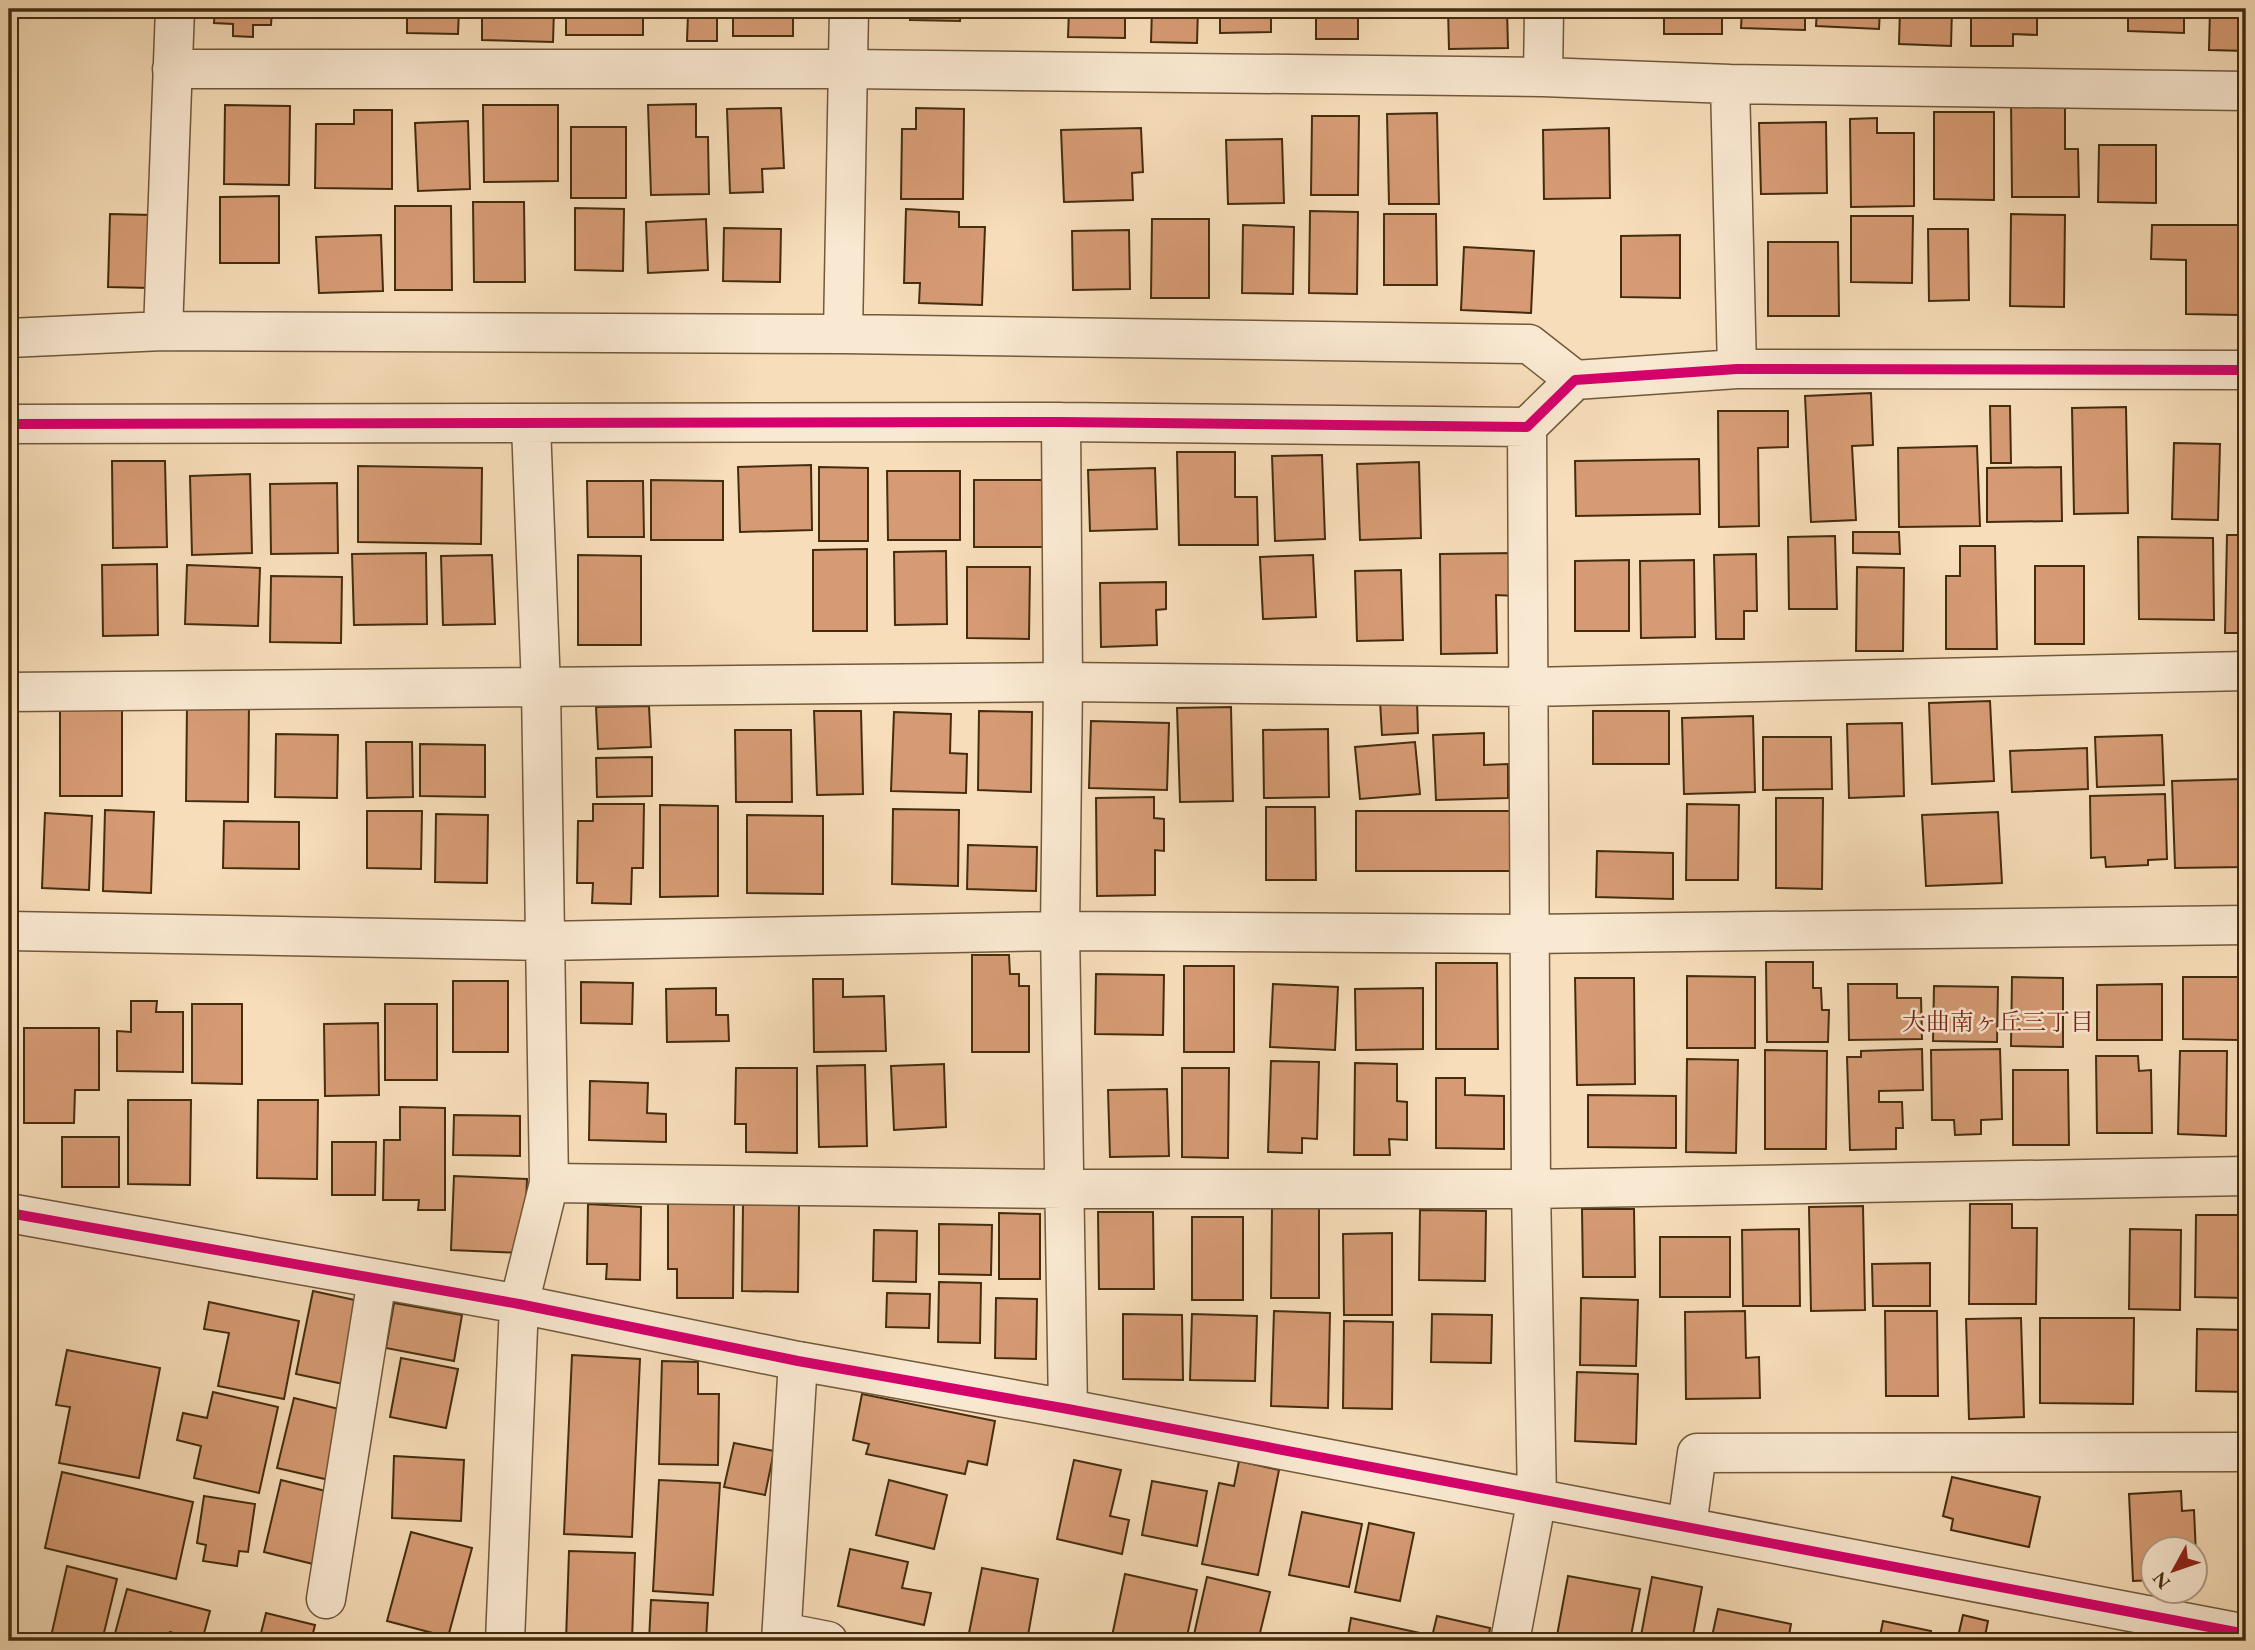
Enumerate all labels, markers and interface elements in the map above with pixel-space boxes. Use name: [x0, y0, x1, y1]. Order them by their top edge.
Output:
district label: 大曲南ヶ丘三丁目: [1902, 1006, 2094, 1037]
north arrow: [2140, 1534, 2210, 1604]
text: N: [2146, 1566, 2176, 1595]

